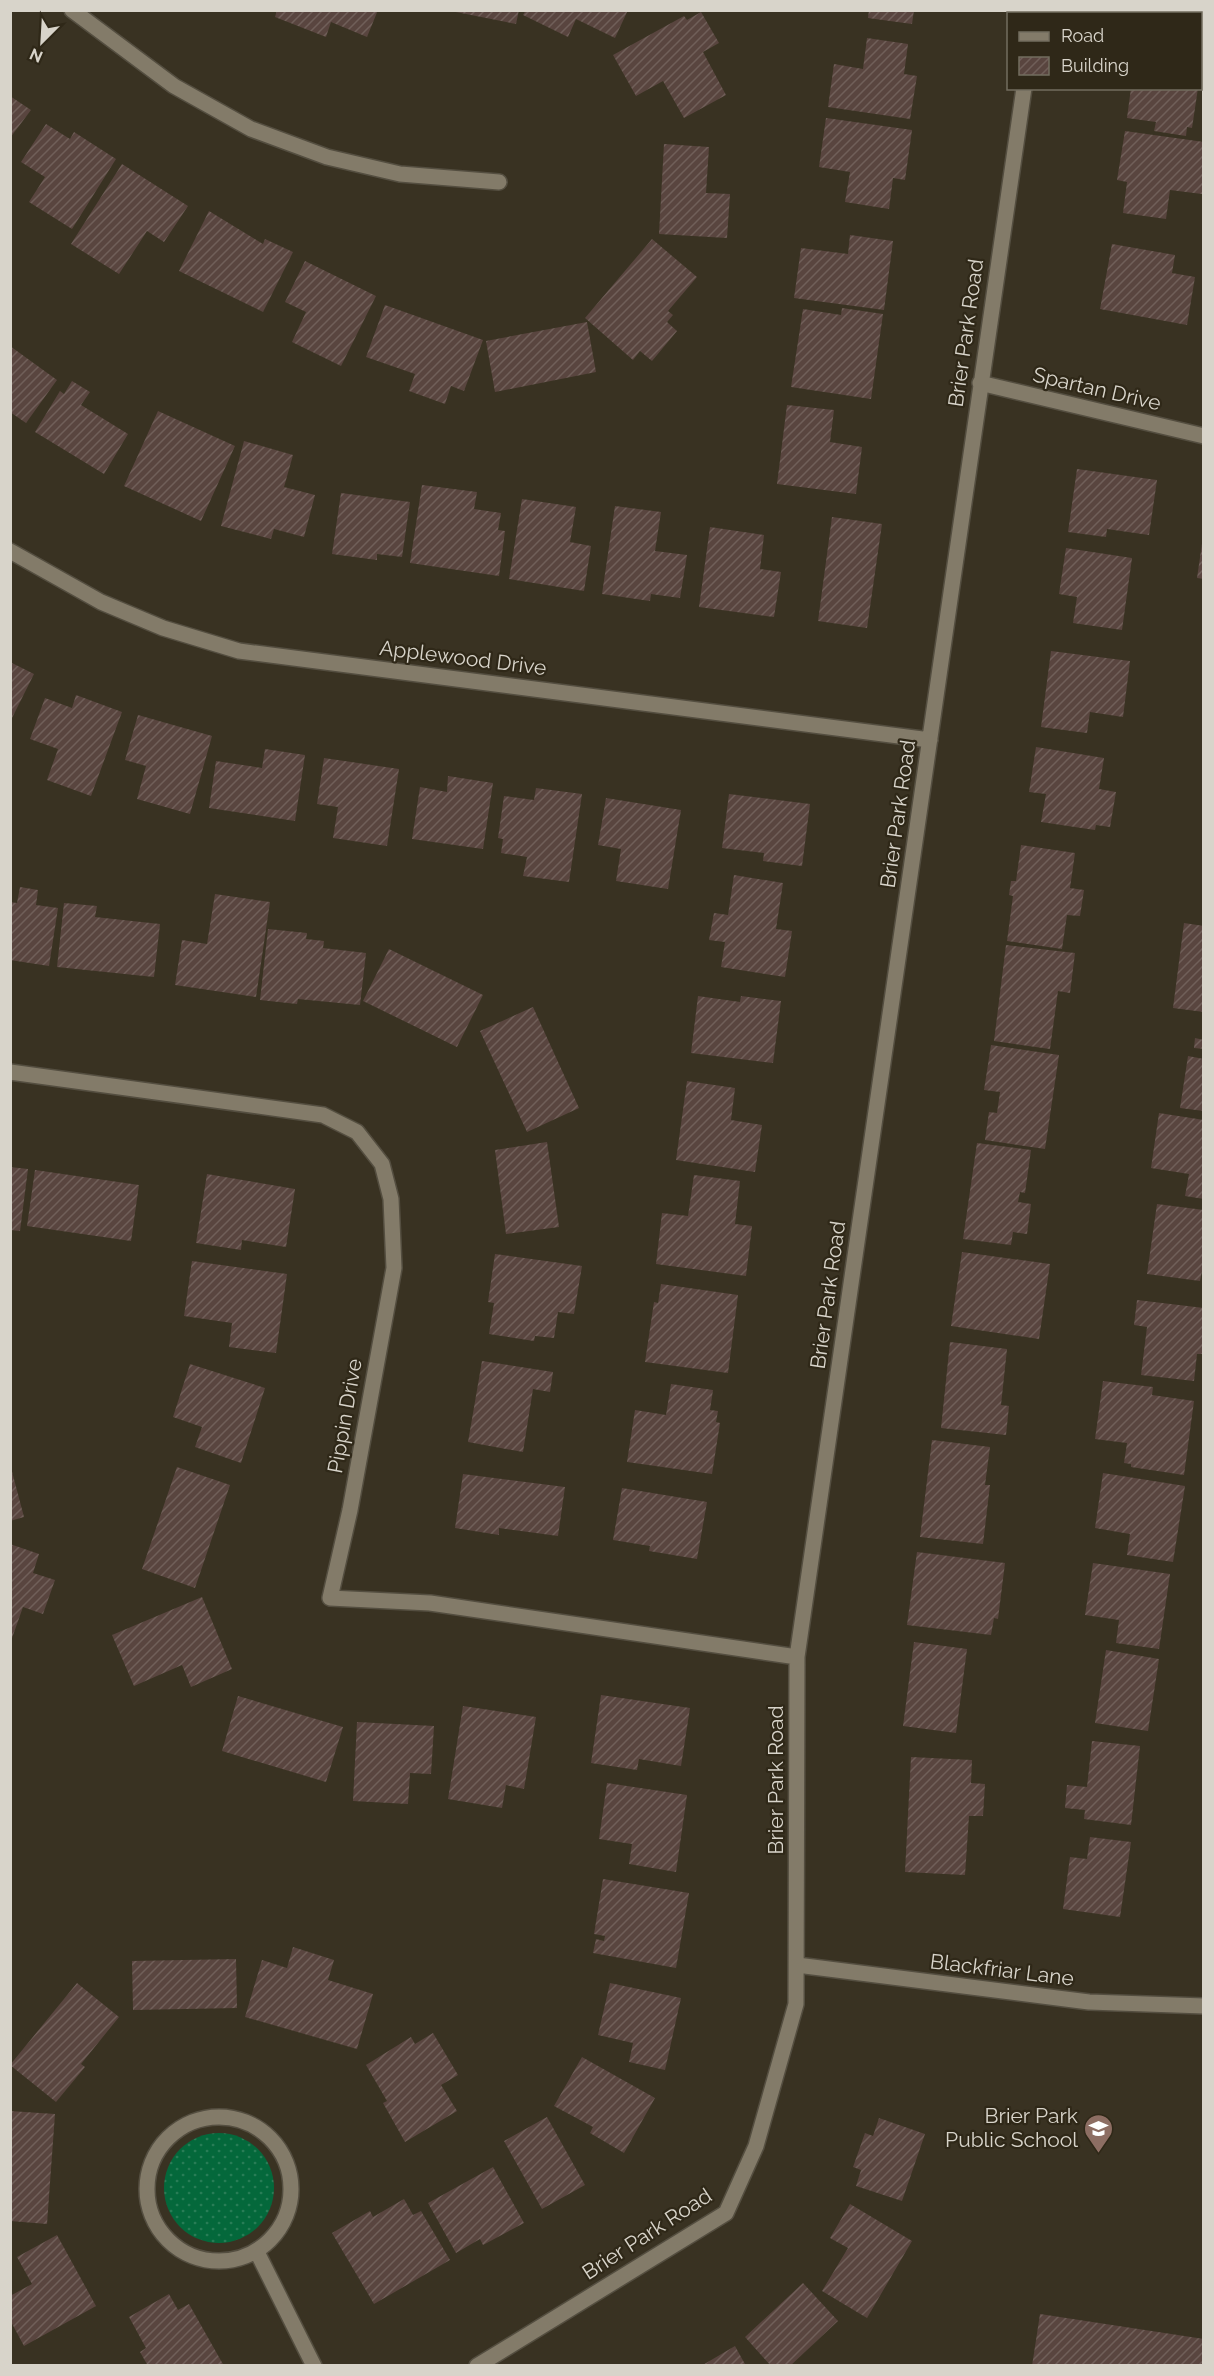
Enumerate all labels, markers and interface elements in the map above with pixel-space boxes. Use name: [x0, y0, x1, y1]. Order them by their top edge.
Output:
north arrow: [12, 12, 72, 72]
legend: [1007, 12, 1202, 90]
text: Road: [1061, 25, 1104, 46]
text: N: [27, 44, 46, 66]
text: Building: [1061, 55, 1129, 76]
street label: Brier Park Road: [943, 257, 988, 409]
street label: Spartan Drive: [1031, 362, 1164, 415]
street label: Applewood Drive: [378, 635, 548, 680]
street label: Brier Park Road: [875, 738, 920, 890]
street label: Brier Park Road: [805, 1219, 850, 1371]
street label: Pippin Drive: [322, 1357, 367, 1475]
street label: Brier Park Road: [763, 1705, 788, 1855]
street label: Blackfriar Lane: [929, 1948, 1075, 1991]
place label: Brier Park Public School: [945, 2103, 1078, 2152]
school or university icon: Brier Park Public School: [1083, 2112, 1115, 2154]
street label: Brier Park Road: [577, 2182, 716, 2285]

